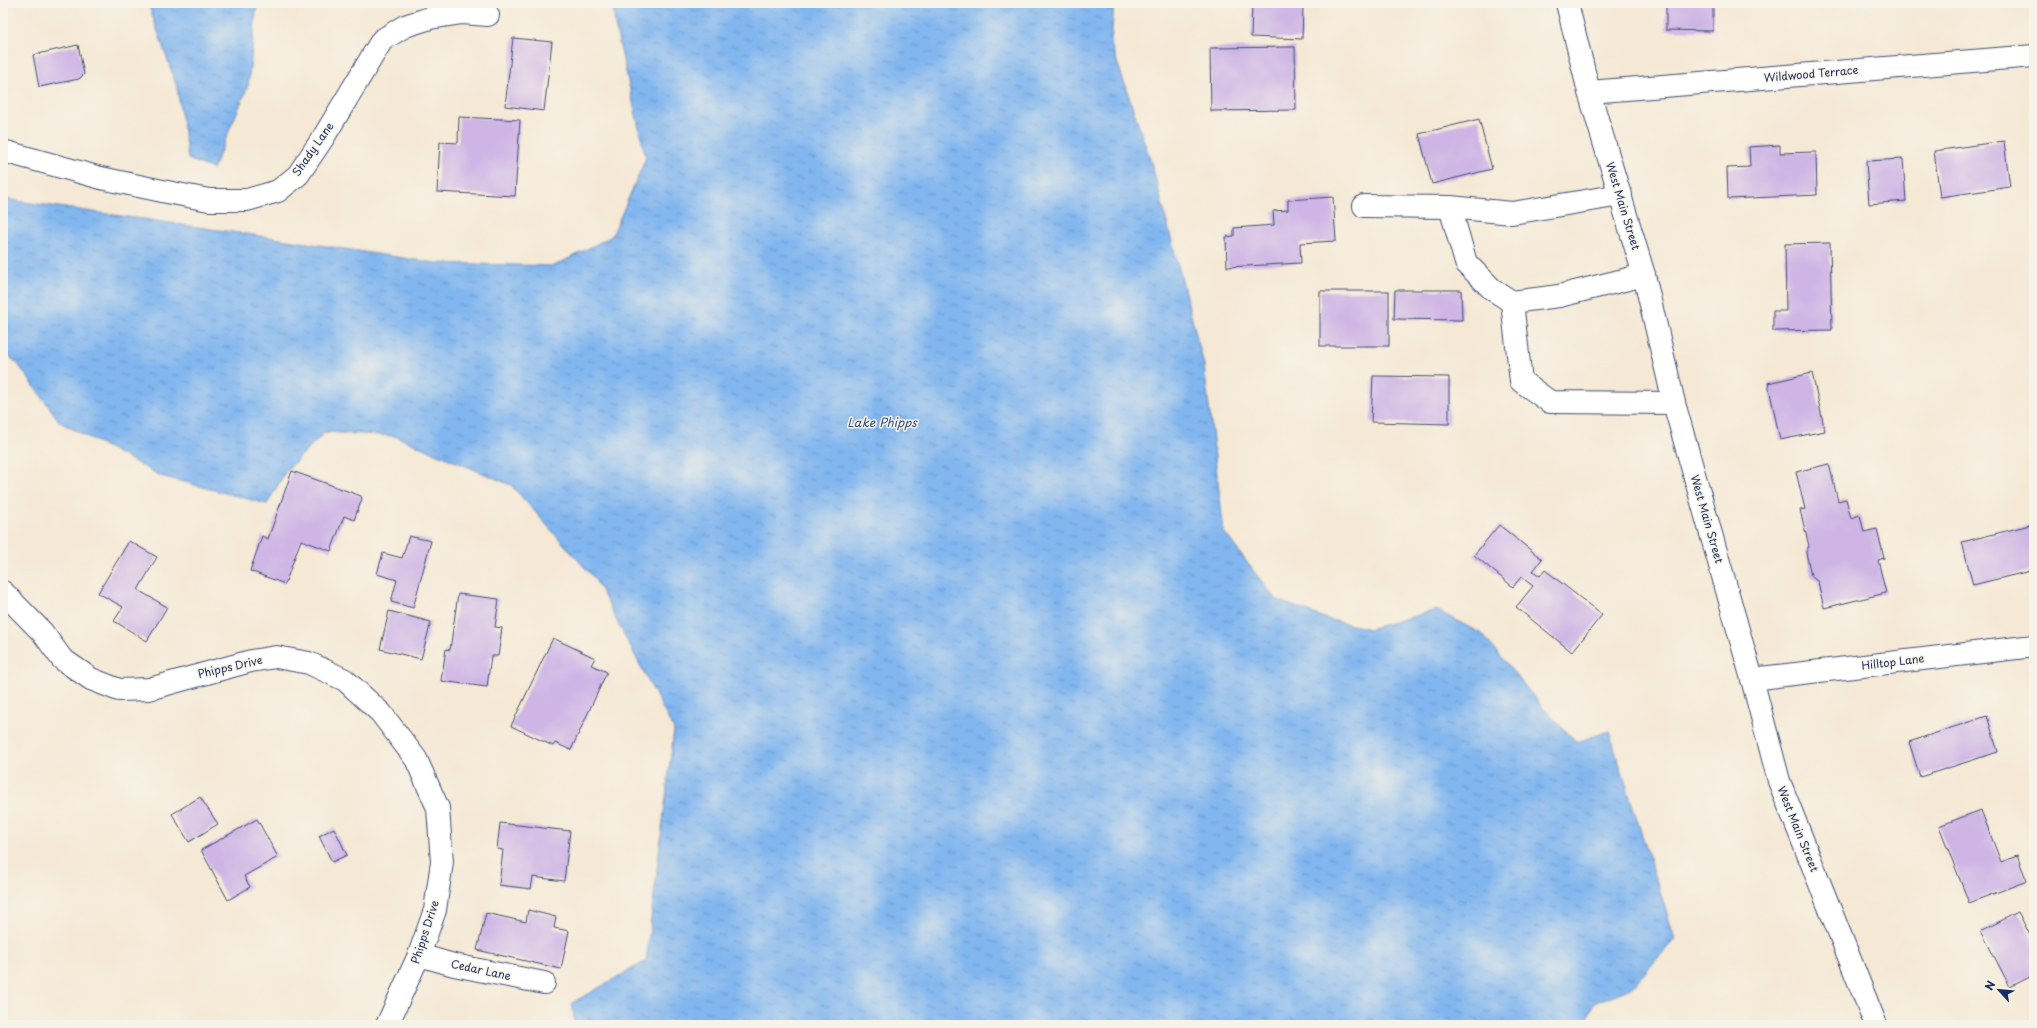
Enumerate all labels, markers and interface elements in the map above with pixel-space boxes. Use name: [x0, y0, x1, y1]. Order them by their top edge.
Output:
street label: Wildwood Terrace: [1763, 61, 1859, 86]
street label: Shady Lane: [288, 118, 338, 179]
street label: West Main Street: [1602, 160, 1645, 252]
water label: Lake Phipps: [847, 413, 918, 431]
street label: West Main Street: [1687, 473, 1728, 566]
street label: Hilltop Lane: [1860, 649, 1925, 674]
street label: Phipps Drive: [196, 651, 264, 682]
street label: West Main Street: [1773, 783, 1824, 875]
street label: Phipps Drive: [406, 898, 443, 966]
street label: Cedar Lane: [450, 955, 513, 984]
north arrow: [1979, 970, 2019, 1010]
text: N: [1980, 977, 1999, 993]

